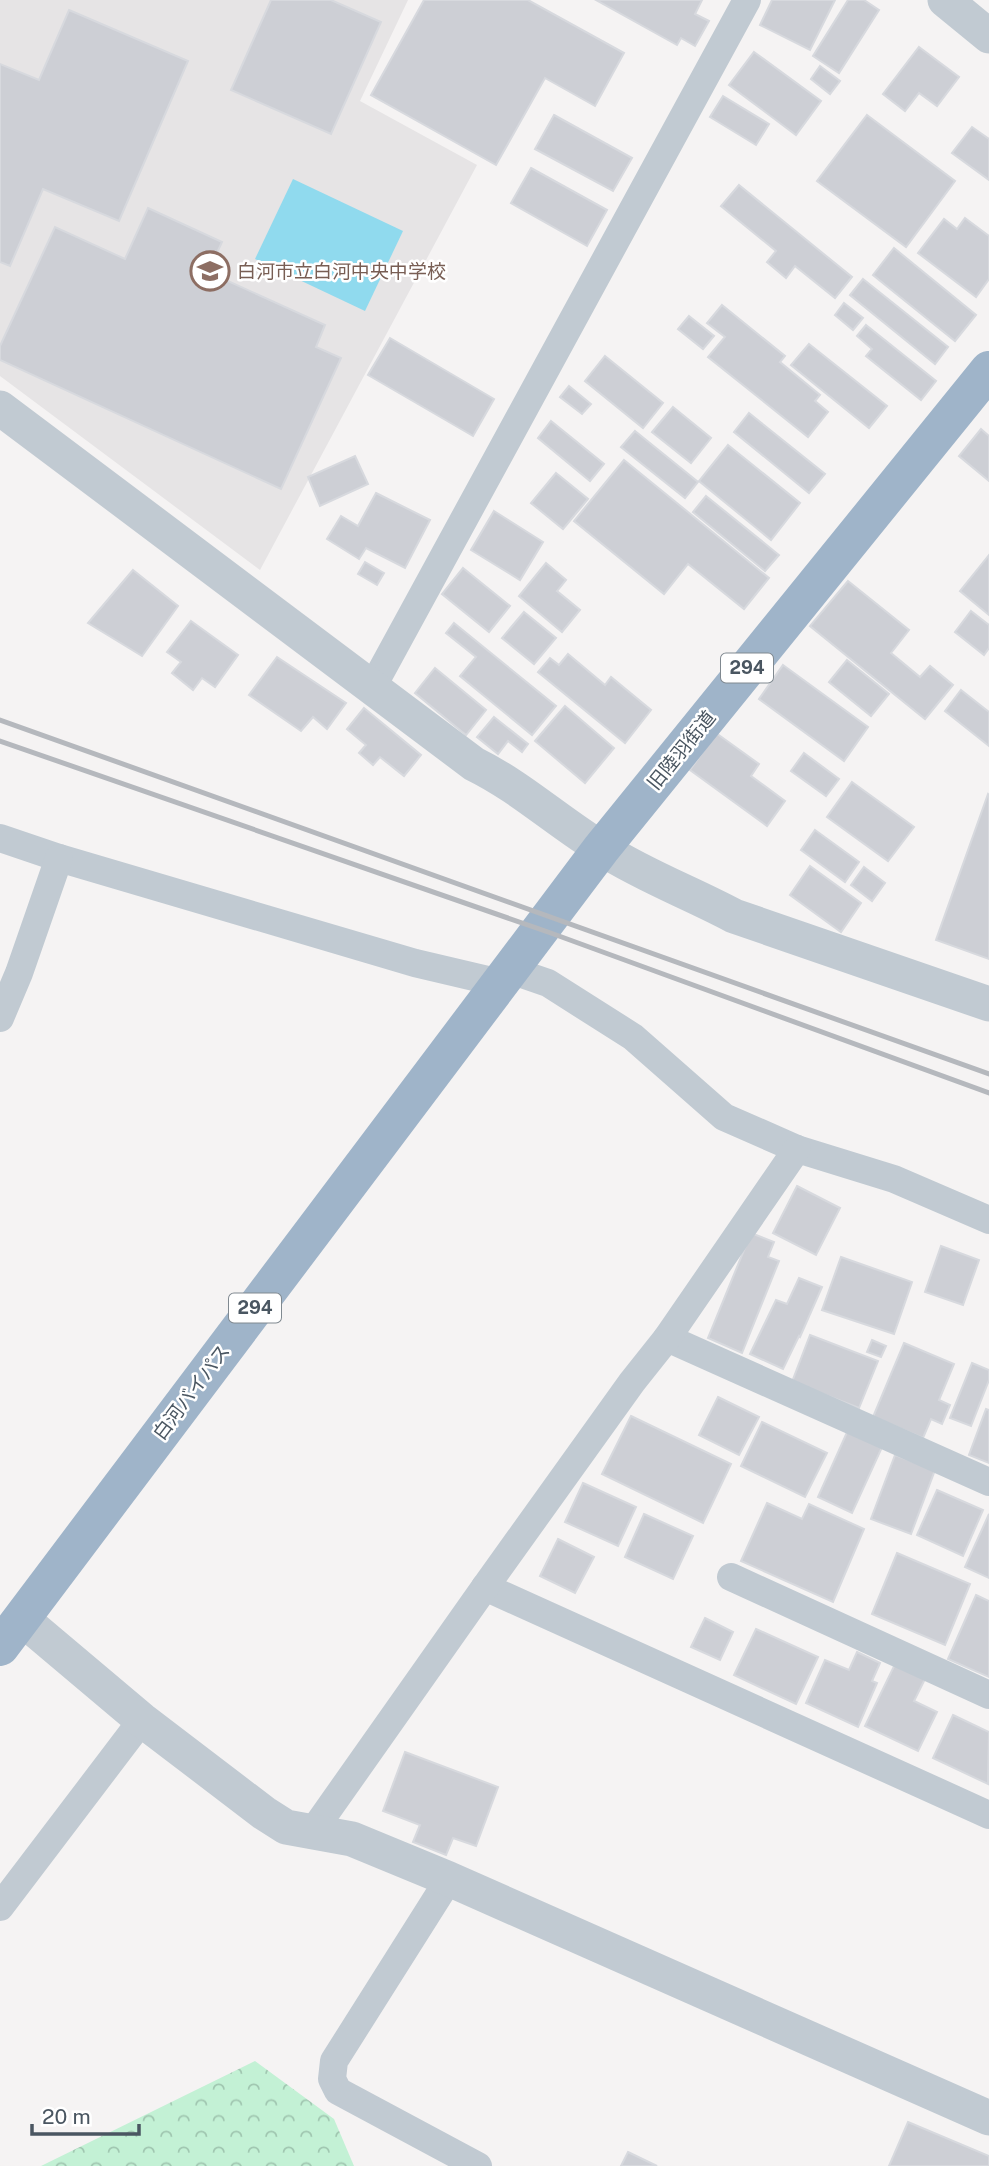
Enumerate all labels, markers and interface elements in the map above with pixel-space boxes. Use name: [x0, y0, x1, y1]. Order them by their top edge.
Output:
school or university icon: 白河市立白河中央中学校: [189, 250, 231, 292]
place label: 白河市立白河中央中学校: [237, 260, 446, 282]
road number: 294: [721, 654, 773, 682]
street label: 旧陸羽街道: [643, 706, 719, 794]
road number: 294: [229, 1294, 281, 1322]
street label: 白河バイパス: [148, 1340, 234, 1444]
scale bar: [32, 2092, 138, 2136]
text: 20 m: [42, 2104, 91, 2129]

